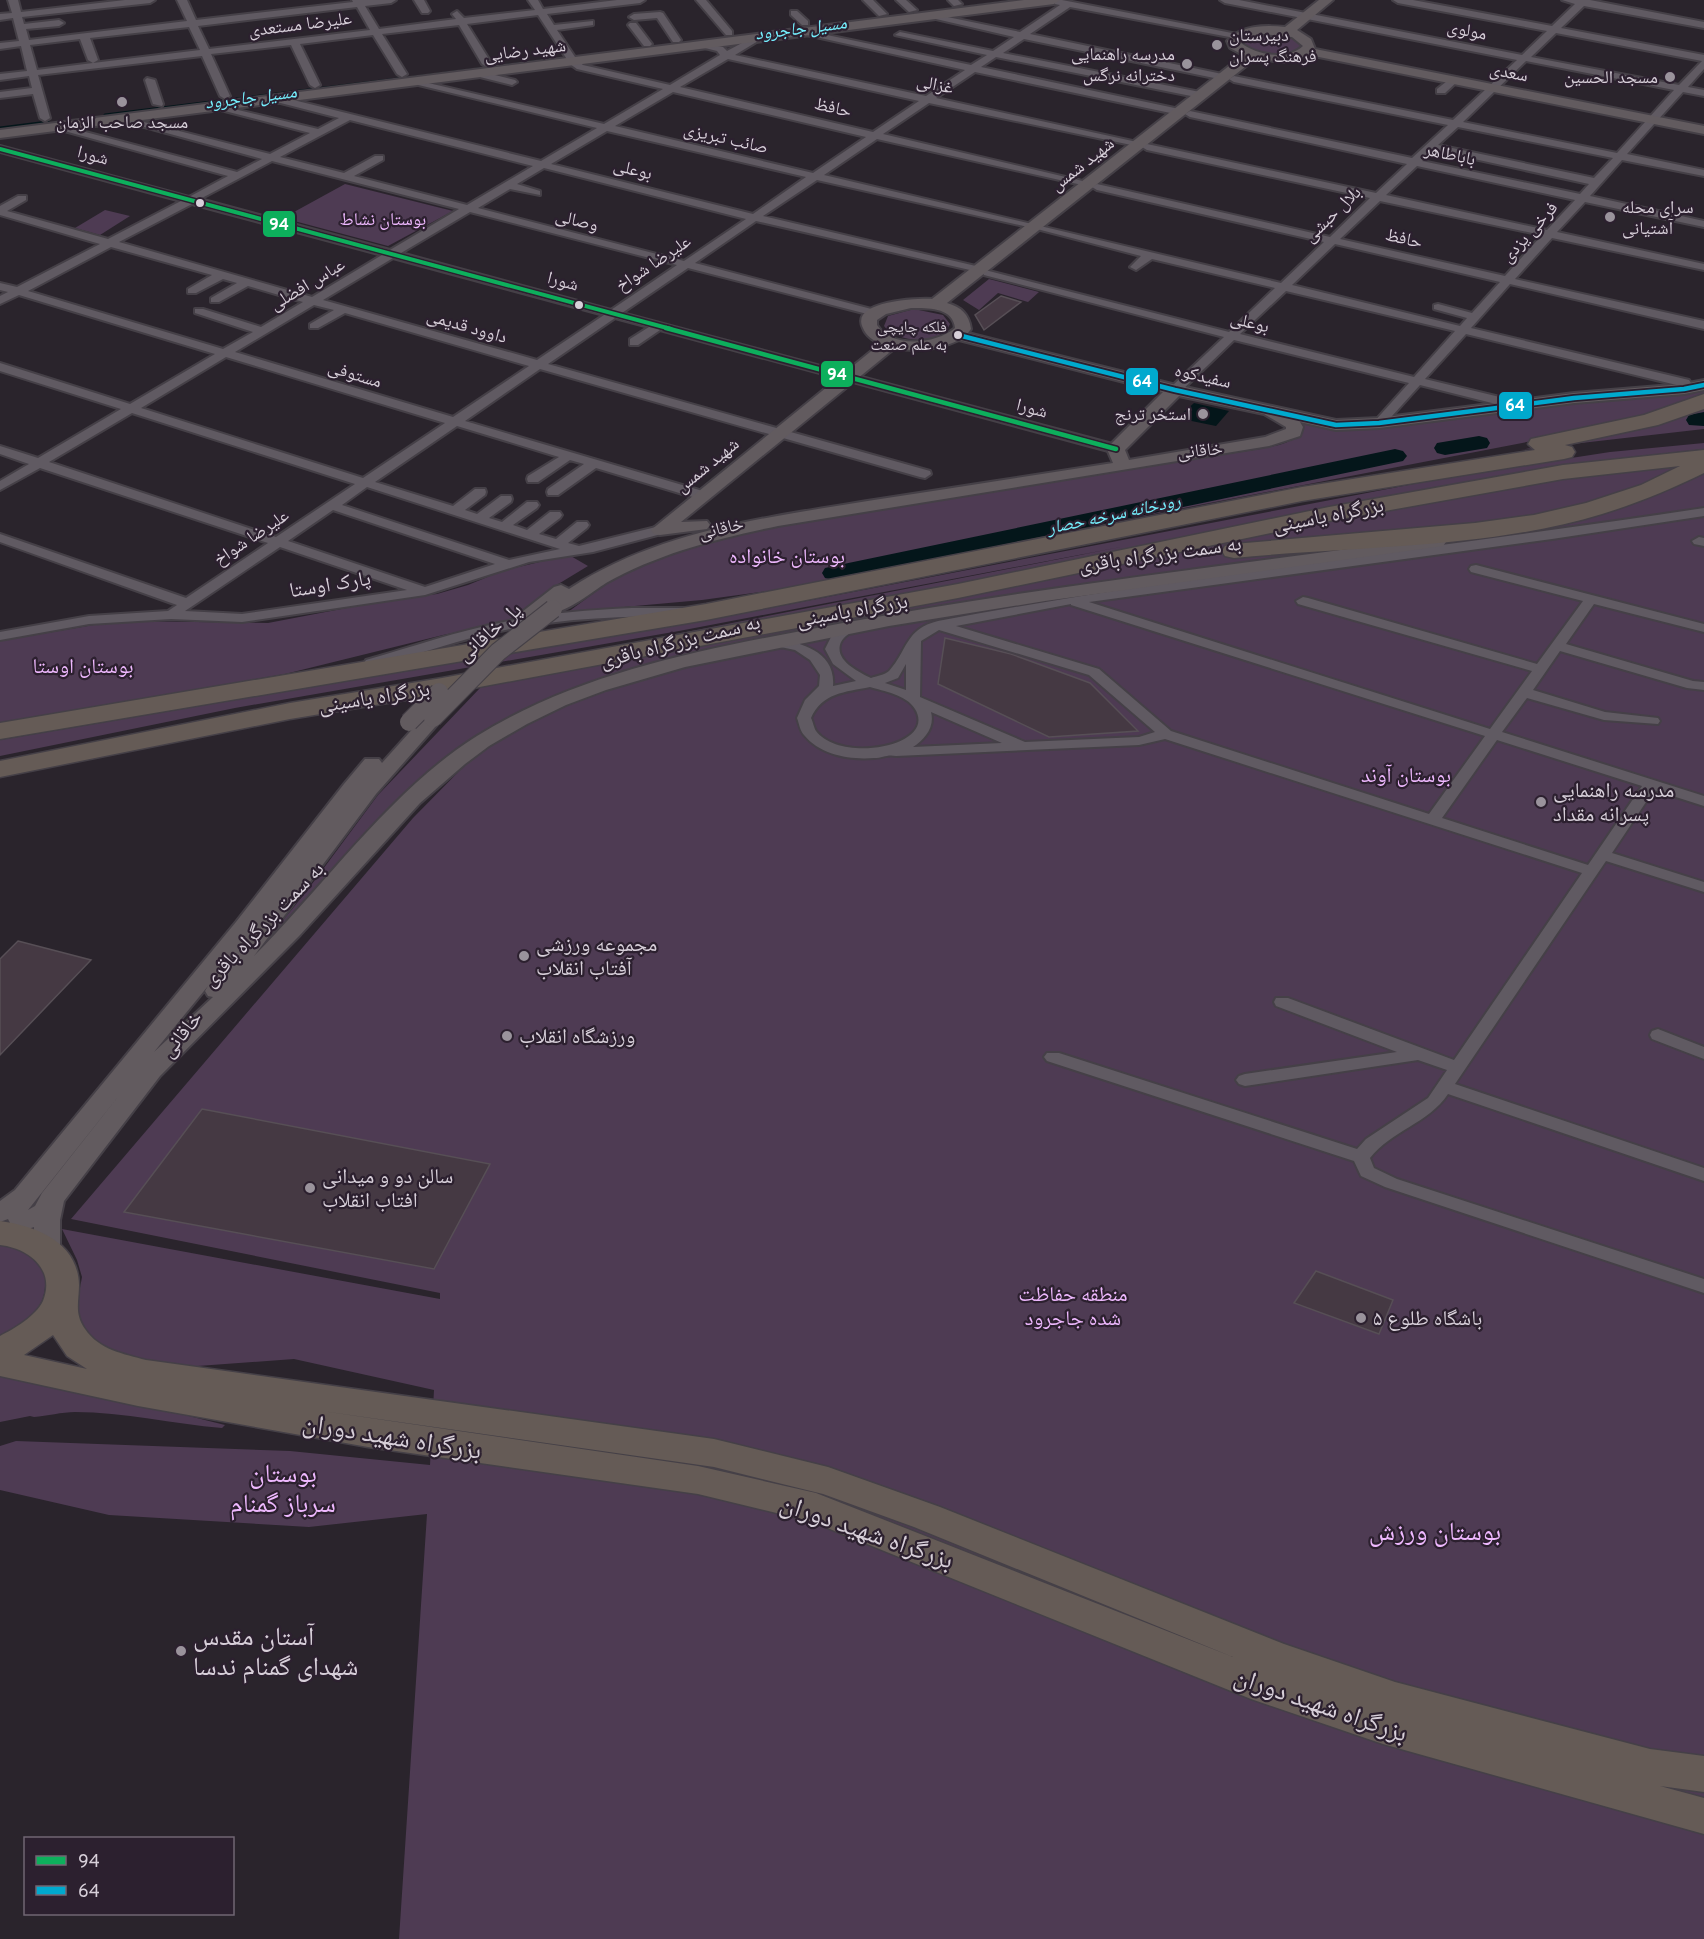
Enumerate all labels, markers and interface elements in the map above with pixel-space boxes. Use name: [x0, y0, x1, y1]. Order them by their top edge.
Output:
street label: علیرضا مستعدی: [247, 8, 353, 43]
water label: مسیل جاجرود: [754, 12, 849, 47]
street label: مولوی: [1445, 16, 1489, 47]
place label: دبیرستان فرهنگ پسران: [1229, 25, 1317, 69]
street label: شهید رضایی: [483, 35, 567, 68]
marker: دبیرستان فرهنگ پسران: [1210, 38, 1224, 52]
place label: مدرسه راهنمایی دخترانه نرگس: [1071, 44, 1175, 88]
marker: مدرسه راهنمایی دخترانه نرگس: [1180, 57, 1194, 71]
street label: سعدی: [1487, 58, 1530, 88]
place label: مسجد الحسین: [1564, 67, 1658, 90]
street label: غزالی: [914, 70, 955, 101]
marker: مسجد الحسین: [1663, 70, 1677, 84]
water label: مسیل جاجرود: [204, 81, 299, 116]
street label: حافظ: [812, 93, 854, 124]
marker: مسجد صاحب الزمان: [115, 95, 129, 109]
place label: مسجد صاحب الزمان: [56, 112, 188, 135]
street label: صائب تبریزی: [681, 119, 770, 160]
street label: شهید شمس: [1046, 133, 1120, 197]
street label: باباطاهر: [1421, 139, 1477, 172]
street label: شورا: [74, 141, 111, 172]
street label: بوعلی: [611, 155, 654, 186]
street label: بلال حبشی: [1299, 182, 1367, 248]
unlabelled marker: [194, 197, 206, 209]
street label: فرخی یزدی: [1497, 197, 1564, 269]
place label: سرای محله آشتیانی: [1622, 197, 1694, 241]
street label: وصالی: [553, 205, 600, 238]
park label: بوستان نشاط: [340, 209, 426, 232]
line badge: 94: [262, 210, 296, 238]
marker: سرای محله آشتیانی: [1603, 210, 1617, 224]
text: 94: [269, 216, 289, 236]
street label: حافظ: [1383, 224, 1425, 255]
street label: علیرضا شواخ: [612, 231, 696, 298]
street label: عباس افضلی: [266, 254, 350, 317]
street label: شورا: [544, 267, 581, 298]
unlabelled marker: [573, 299, 585, 311]
street label: داوود قدیمی: [424, 305, 509, 350]
street label: بوعلی: [1228, 308, 1271, 339]
place label: فلکه چایچی به علم صنعت: [870, 318, 947, 356]
marker: فلکه چایچی به علم صنعت: [952, 329, 964, 341]
street label: مستوفی: [325, 356, 384, 394]
line badge: 94: [820, 360, 854, 388]
street label: سفیدکوه: [1172, 360, 1233, 395]
text: 94: [827, 366, 847, 386]
line badge: 64: [1125, 367, 1159, 396]
text: 64: [1132, 373, 1152, 393]
line badge: 64: [1498, 391, 1533, 420]
street label: شورا: [1013, 394, 1050, 425]
text: 64: [1505, 397, 1525, 417]
place label: استخر ترنج: [1115, 404, 1191, 427]
marker: استخر ترنج: [1196, 407, 1210, 421]
street label: شهید شمس: [671, 433, 745, 499]
street label: خاقانی: [1176, 438, 1224, 465]
water label: رودخانه سرخه حصار: [1044, 490, 1183, 541]
street label: بزرگراه یاسینی: [1270, 492, 1386, 540]
street label: علیرضا شواخ: [210, 505, 294, 572]
street label: خاقانی: [697, 513, 746, 546]
street label: به سمت بزرگراه باقری: [1077, 531, 1243, 580]
park label: بوستان خانواده: [729, 544, 845, 571]
street label: پارک اوستا: [288, 566, 373, 605]
street label: بزرگراه یاسینی: [795, 588, 910, 635]
street label: پل خاقانی: [452, 598, 528, 669]
street label: به سمت بزرگراه باقری: [597, 609, 763, 675]
park label: بوستان اوستا: [32, 654, 134, 681]
street label: بزرگراه یاسینی: [317, 676, 432, 721]
park label: بوستان آوند: [1361, 763, 1451, 790]
place label: مدرسه راهنمایی پسرانه مقداد: [1553, 778, 1674, 829]
marker: مدرسه راهنمایی پسرانه مقداد: [1534, 795, 1548, 809]
street label: به سمت بزرگراه باقری: [197, 857, 331, 993]
place label: مجموعه ورزشی آفتاب انقلاب: [536, 932, 657, 983]
marker: مجموعه ورزشی آفتاب انقلاب: [517, 949, 531, 963]
street label: خاقانی: [155, 1006, 209, 1064]
place label: ورزشگاه انقلاب: [519, 1024, 635, 1051]
marker: ورزشگاه انقلاب: [500, 1029, 514, 1043]
place label: سالن دو و میدانی افتاب انقلاب: [322, 1164, 453, 1215]
marker: سالن دو و میدانی افتاب انقلاب: [303, 1181, 317, 1195]
park label: منطقه حفاظت شده جاجرود: [1018, 1282, 1128, 1333]
place label: باشگاه طلوع ۵: [1373, 1306, 1482, 1333]
marker: باشگاه طلوع ۵: [1354, 1311, 1368, 1325]
street label: بزرگراه شهید دوران: [300, 1408, 484, 1469]
park label: بوستان سرباز گمنام: [230, 1459, 336, 1522]
street label: بزرگراه شهید دوران: [775, 1488, 957, 1578]
park label: بوستان ورزش: [1369, 1517, 1501, 1550]
place label: آستان مقدس شهدای گمنام ندسا: [193, 1622, 358, 1685]
marker: آستان مقدس شهدای گمنام ندسا: [174, 1644, 188, 1658]
street label: بزرگراه شهید دوران: [1229, 1661, 1411, 1751]
legend: [24, 1837, 234, 1915]
text: 94: [78, 1851, 100, 1874]
text: 64: [78, 1881, 100, 1904]

